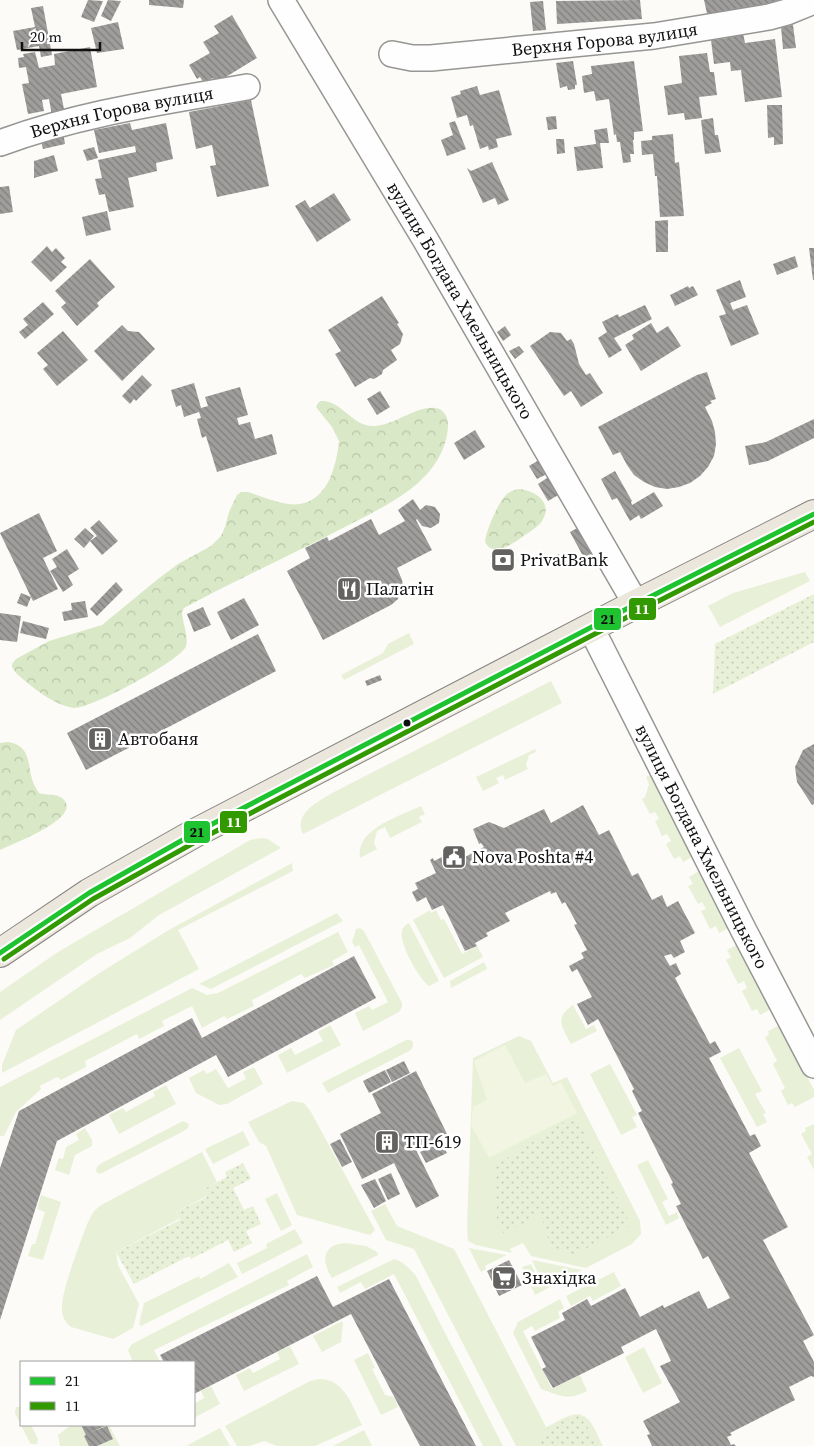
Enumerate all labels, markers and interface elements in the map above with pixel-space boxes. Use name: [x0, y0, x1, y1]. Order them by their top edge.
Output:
street label: Верхня Горова вулиця: [510, 16, 699, 62]
scale bar: [22, 20, 100, 52]
text: 20 m: [30, 26, 62, 47]
street label: Верхня Горова вулиця: [27, 80, 215, 144]
street label: вулиця Богдана Хмельницького: [381, 177, 540, 424]
bank icon: PrivatBank: [490, 547, 516, 573]
place label: PrivatBank: [520, 547, 608, 572]
restaurant icon: Палатін: [336, 576, 362, 602]
place label: Палатін: [366, 576, 434, 601]
line badge: 11: [628, 597, 657, 621]
text: 11: [634, 599, 650, 619]
line badge: 21: [593, 607, 622, 631]
text: 21: [600, 609, 616, 629]
unlabelled marker: [402, 718, 412, 728]
street label: вулиця Богдана Хмельницького: [630, 720, 775, 973]
building icon: Автобаня: [87, 726, 113, 752]
place label: Автобаня: [118, 726, 198, 751]
line badge: 11: [219, 810, 248, 834]
text: 11: [226, 812, 242, 832]
line badge: 21: [183, 820, 211, 844]
text: 21: [189, 822, 205, 842]
public building icon: Nova Poshta #4: [441, 844, 467, 870]
place label: Nova Poshta #4: [472, 844, 593, 869]
building icon: ТП-619: [374, 1129, 400, 1155]
place label: ТП-619: [404, 1129, 461, 1154]
supermarket icon: Знахідка: [491, 1265, 517, 1291]
place label: Знахідка: [522, 1265, 597, 1290]
legend: [20, 1361, 195, 1426]
text: 21: [65, 1370, 80, 1391]
text: 11: [65, 1395, 80, 1416]

